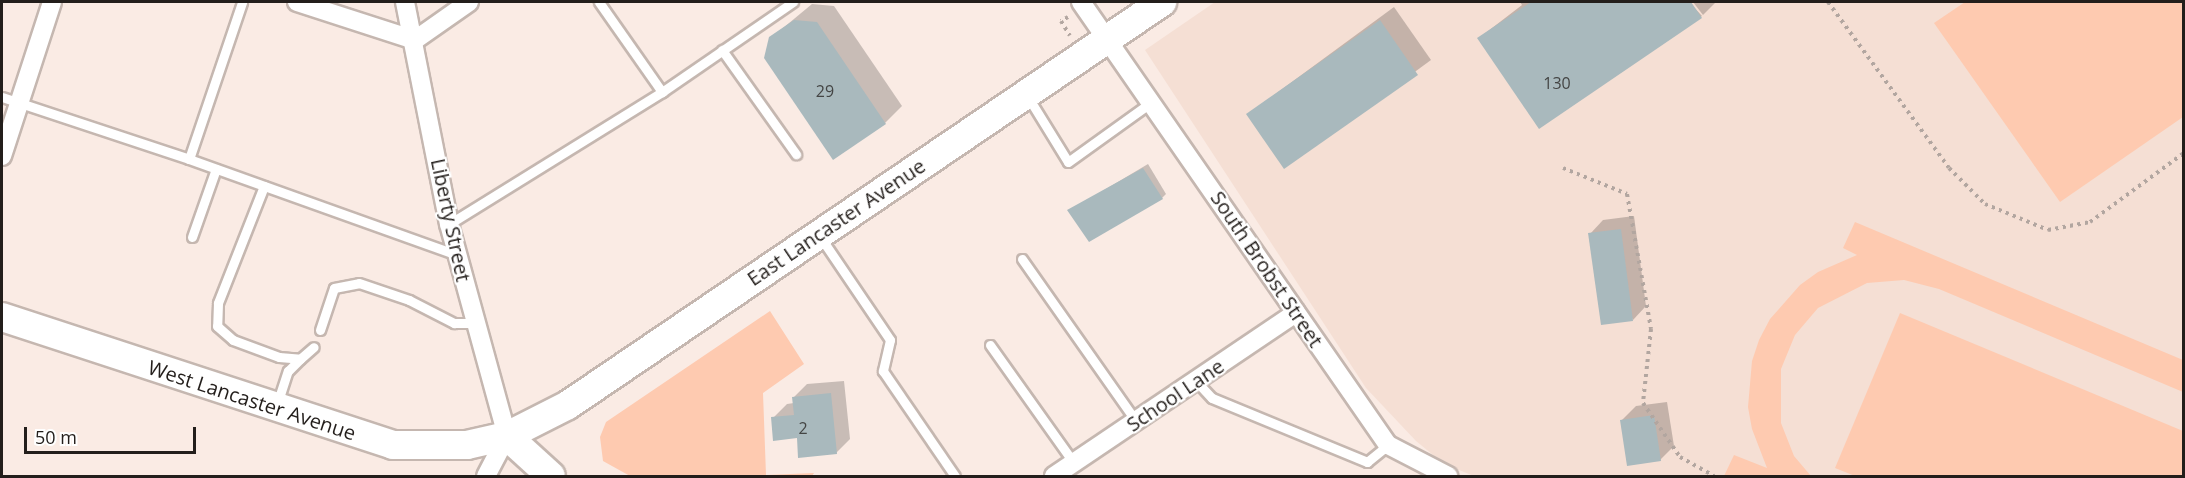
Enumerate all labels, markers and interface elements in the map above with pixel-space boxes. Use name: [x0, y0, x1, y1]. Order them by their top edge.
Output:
house number: 130: [1543, 73, 1571, 93]
house number: 29: [816, 81, 834, 101]
street label: East Lancaster Avenue: [742, 153, 930, 291]
street label: Liberty Street: [426, 156, 476, 284]
street label: South Brobst Street: [1206, 186, 1328, 352]
street label: School Lane: [1122, 354, 1228, 436]
street label: West Lancaster Avenue: [145, 355, 359, 445]
scale bar: [27, 415, 200, 453]
house number: 2: [798, 418, 808, 438]
text: 50 m: [35, 425, 77, 449]

